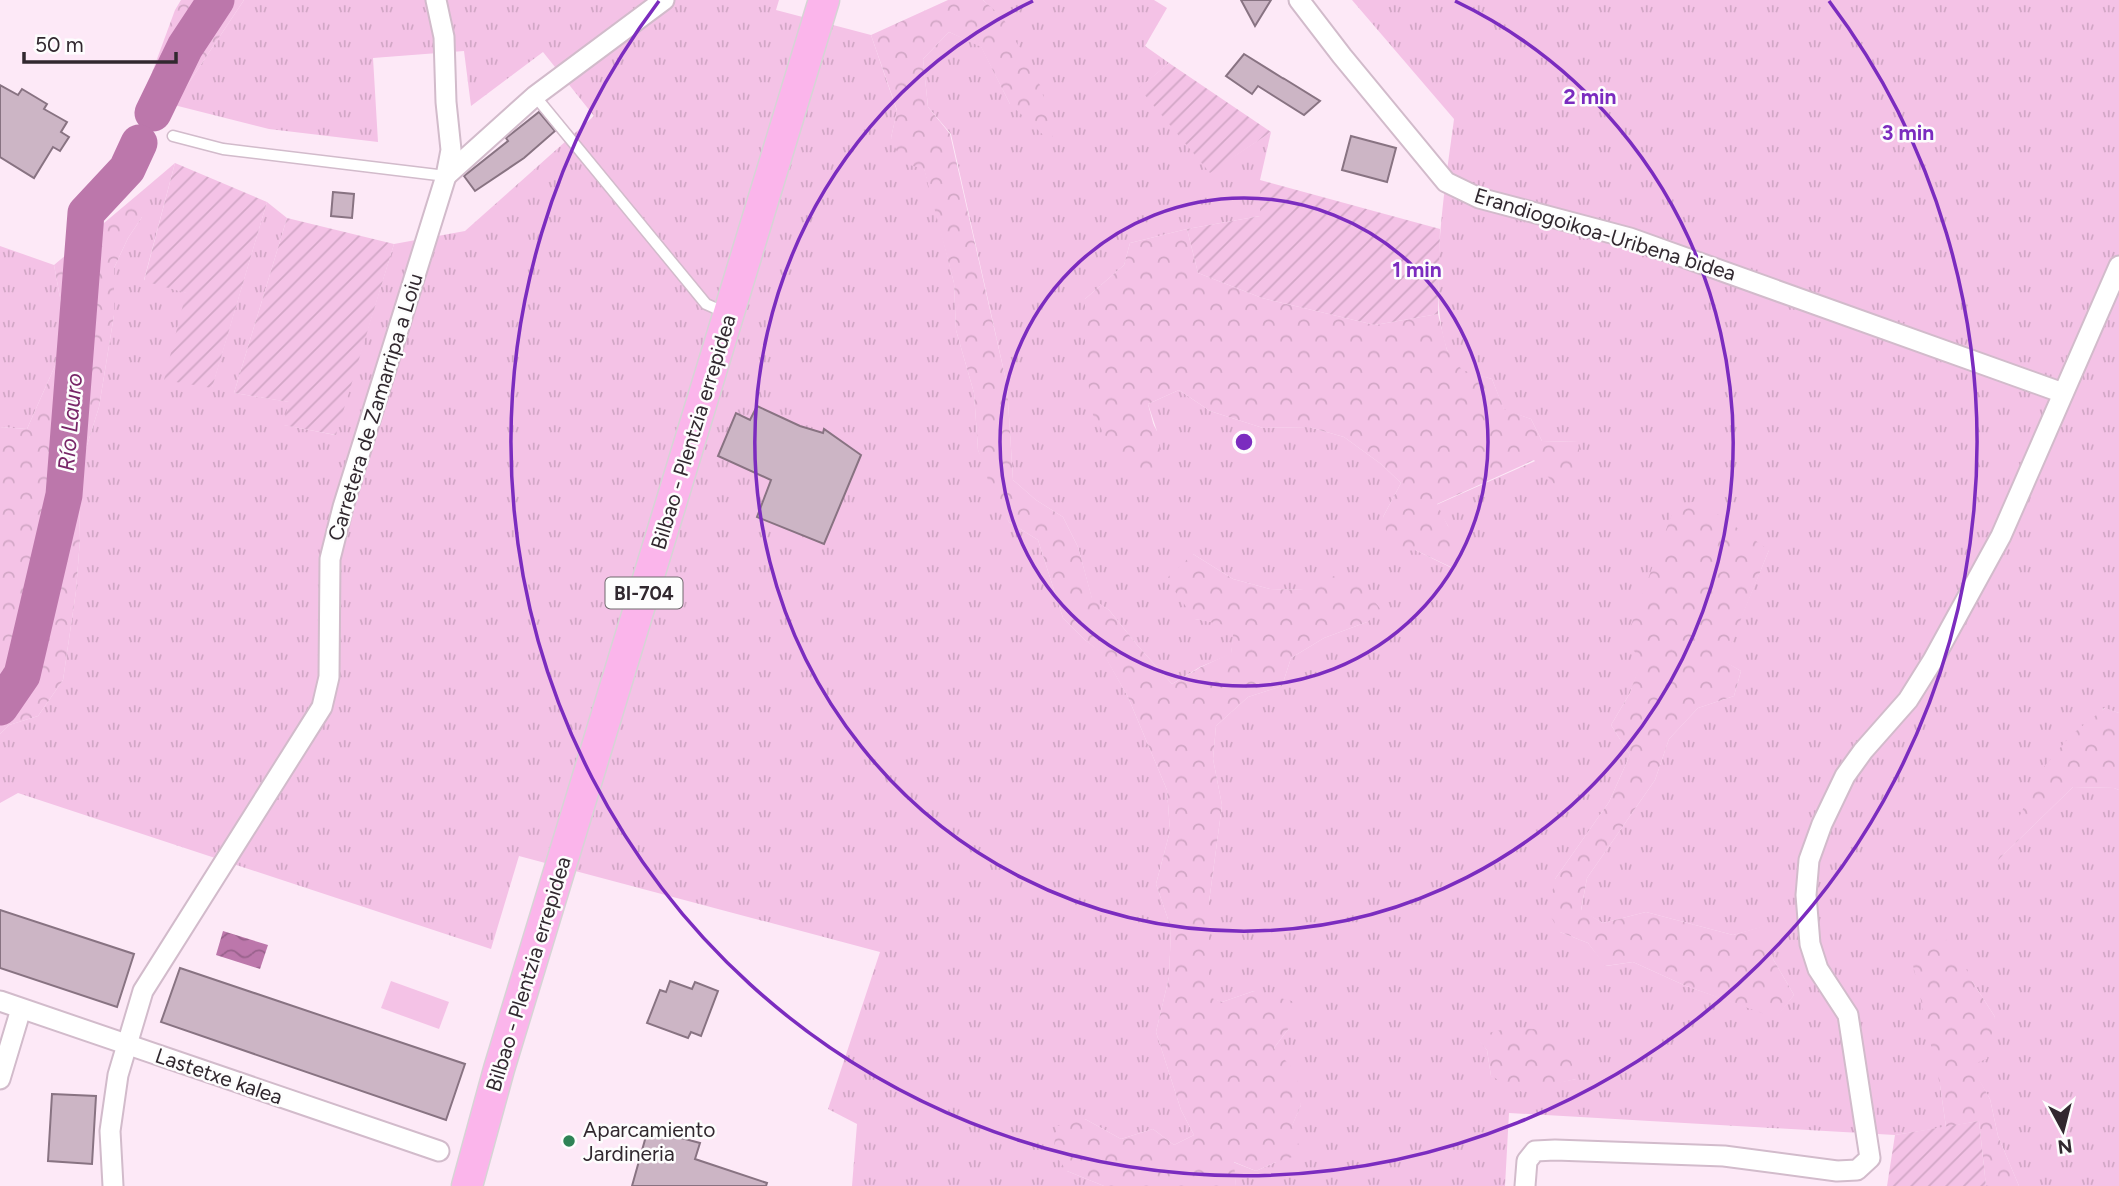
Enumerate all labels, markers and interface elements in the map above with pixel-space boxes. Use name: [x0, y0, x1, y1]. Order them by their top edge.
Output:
scale bar: [24, 21, 177, 65]
text: 50 m: [35, 32, 84, 57]
text: 2 min: [1564, 84, 1616, 109]
text: 3 min: [1882, 120, 1934, 145]
street label: Erandiogoikoa-Uribena bidea: [1471, 182, 1739, 286]
text: 1 min: [1392, 257, 1442, 282]
street label: Carretera de Zamarripa a Loiu: [322, 270, 428, 544]
street label: Bilbao - Plentzia errepidea: [645, 311, 741, 553]
water label: Río Lauro: [52, 372, 88, 472]
centre of rings: [1232, 430, 1256, 454]
road number: BI-704: [606, 578, 682, 608]
street label: Bilbao - Plentzia errepidea: [480, 853, 576, 1095]
street label: Lastetxe kalea: [152, 1043, 286, 1109]
north arrow: [2028, 1095, 2098, 1165]
place label: Aparcamiento Jardineria: [583, 1117, 716, 1166]
marker: Aparcamiento Jardineria: [561, 1133, 577, 1149]
text: N: [2056, 1134, 2074, 1159]

